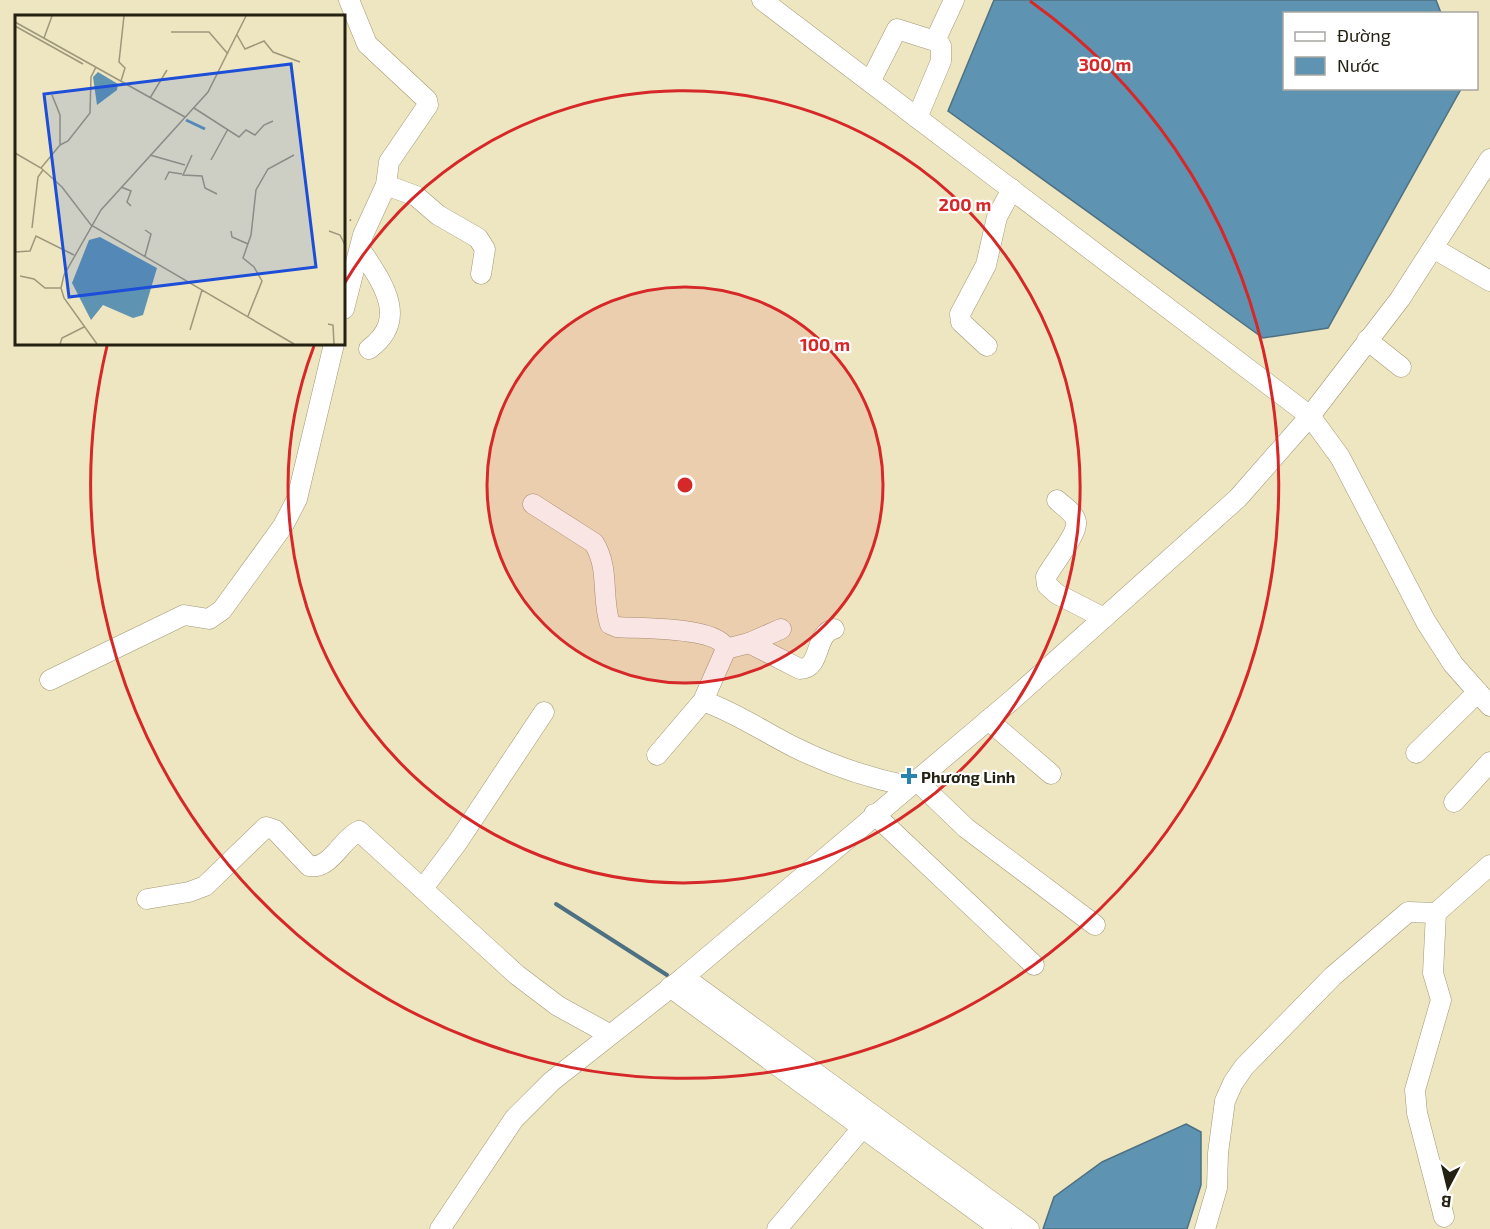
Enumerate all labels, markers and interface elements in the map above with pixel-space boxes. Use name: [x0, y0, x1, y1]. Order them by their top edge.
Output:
legend: [1283, 12, 1478, 90]
inset map: [15, 15, 345, 345]
text: Đường: [1337, 24, 1391, 46]
text: 300 m: [1079, 53, 1131, 75]
text: Nước: [1337, 54, 1380, 76]
text: 200 m: [939, 193, 991, 215]
text: 100 m: [800, 333, 850, 355]
centre of rings: [675, 475, 695, 495]
place label: Phương Linh: [921, 767, 1015, 786]
marker: Phương Linh: [902, 769, 916, 783]
north arrow: [1418, 1157, 1478, 1217]
text: B: [1440, 1192, 1452, 1212]

